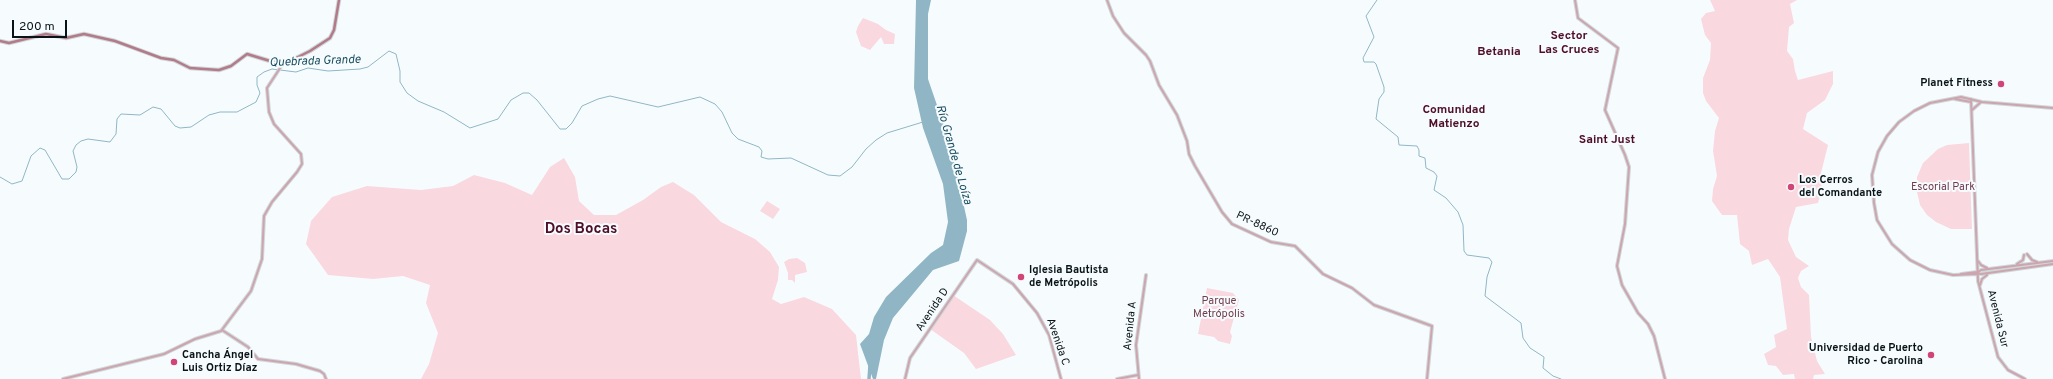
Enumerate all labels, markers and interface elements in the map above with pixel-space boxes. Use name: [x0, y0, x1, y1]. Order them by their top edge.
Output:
scale bar: [14, 12, 69, 38]
text: 200 m: [19, 19, 55, 35]
district label: Sector Las Cruces: [1539, 30, 1599, 58]
district label: Betania: [1477, 46, 1521, 60]
water label: Quebrada Grande: [269, 53, 361, 71]
place label: Planet Fitness: [1920, 77, 1993, 91]
marker: Planet Fitness: [1996, 79, 2006, 89]
water label: Río Grande de Loíza: [932, 103, 974, 207]
district label: Comunidad Matienzo: [1422, 104, 1486, 132]
district label: Saint Just: [1579, 134, 1635, 148]
place label: Los Cerros del Comandante: [1799, 174, 1882, 200]
park label: Escorial Park: [1911, 181, 1975, 195]
marker: Los Cerros del Comandante: [1786, 182, 1796, 192]
street label: PR-8860: [1234, 209, 1280, 241]
district label: Dos Bocas: [545, 221, 617, 239]
place label: Iglesia Bautista de Metrópolis: [1029, 264, 1108, 290]
marker: Iglesia Bautista de Metrópolis: [1016, 272, 1026, 282]
street label: Avenida D: [914, 286, 952, 334]
street label: Avenida Sur: [1983, 289, 2011, 349]
park label: Parque Metrópolis: [1193, 295, 1245, 321]
street label: Avenida A: [1122, 301, 1140, 351]
street label: Avenida C: [1043, 317, 1071, 367]
place label: Universidad de Puerto Rico - Carolina: [1809, 342, 1923, 368]
place label: Cancha Ángel Luis Ortiz Díaz: [182, 349, 258, 375]
marker: Universidad de Puerto Rico - Carolina: [1926, 350, 1936, 360]
marker: Cancha Ángel Luis Ortiz Díaz: [169, 357, 179, 367]

